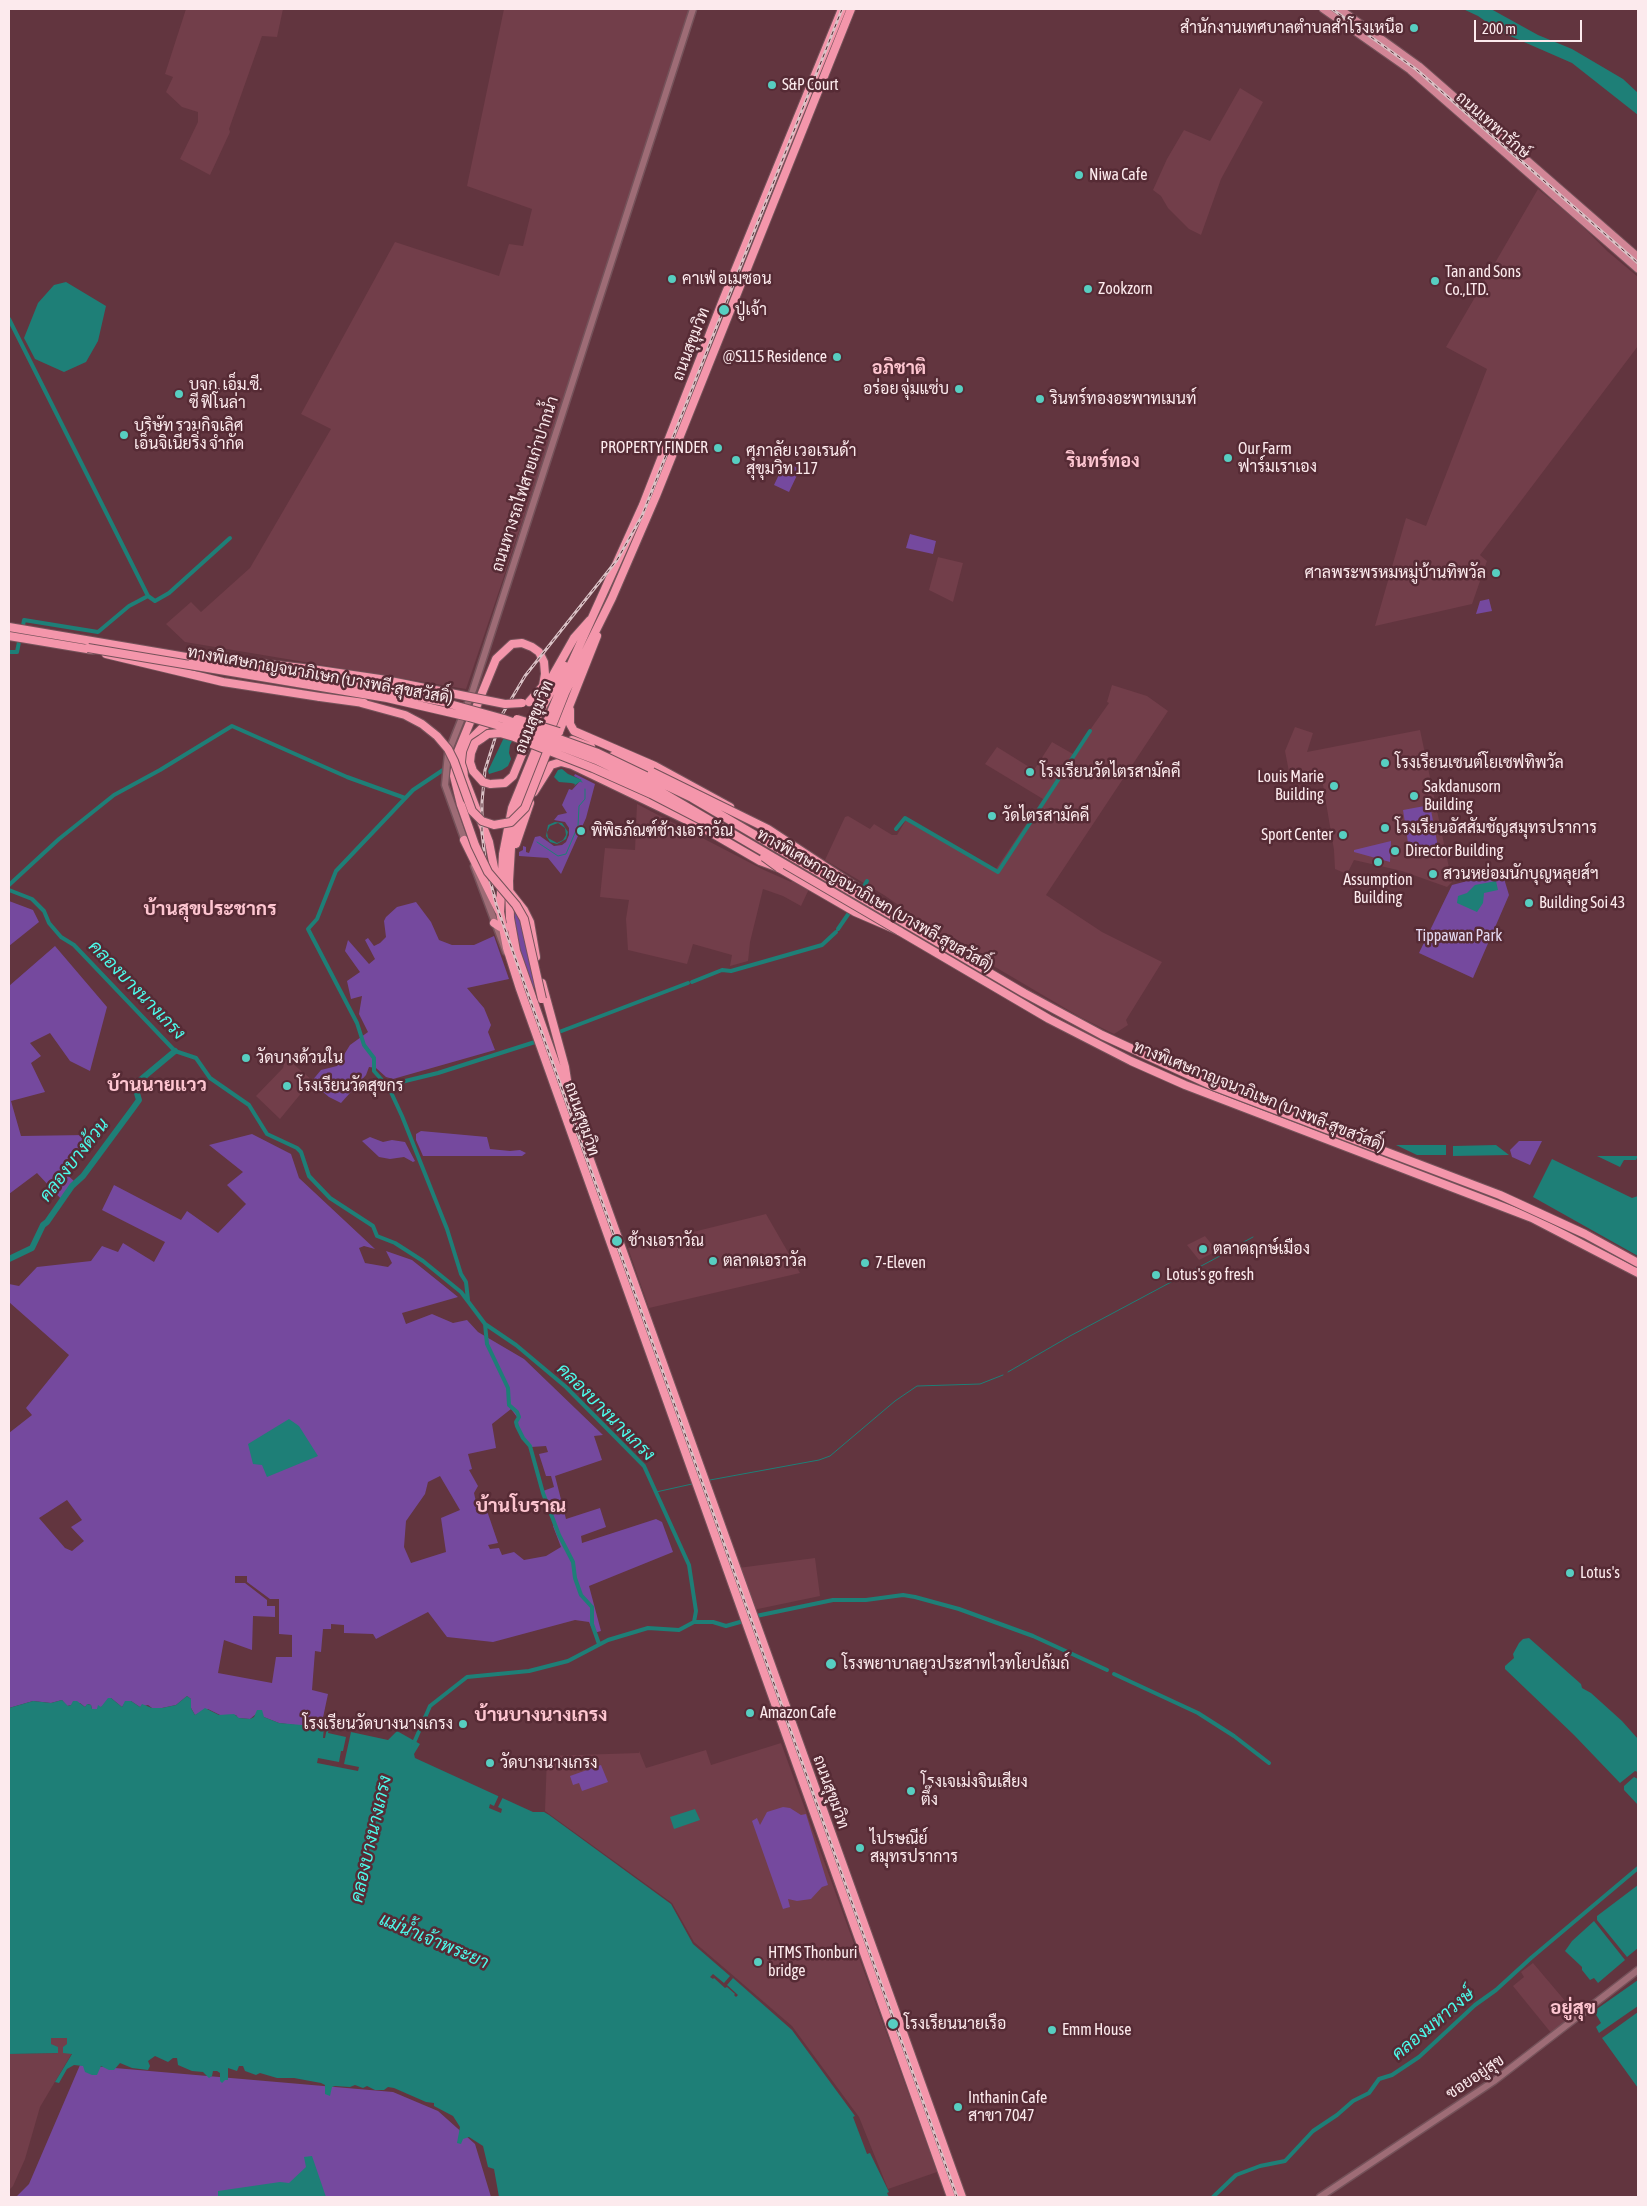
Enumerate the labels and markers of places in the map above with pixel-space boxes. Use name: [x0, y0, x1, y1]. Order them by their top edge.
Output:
place label: สำนักงานเทศบาลตำบลสำโรงเหนือ: [1180, 18, 1404, 38]
marker: สำนักงานเทศบาลตำบลสำโรงเหนือ: [1408, 22, 1420, 34]
place label: S&P Court: [782, 75, 839, 95]
marker: S&P Court: [766, 79, 778, 91]
place label: Niwa Cafe: [1089, 165, 1147, 185]
marker: Niwa Cafe: [1073, 169, 1085, 181]
place label: Tan and Sons Co.,LTD.: [1445, 262, 1521, 300]
place label: คาเฟ่ อเมซอน: [682, 269, 772, 289]
marker: คาเฟ่ อเมซอน: [666, 273, 678, 285]
marker: Tan and Sons Co.,LTD.: [1429, 275, 1441, 287]
place label: Zookzorn: [1098, 279, 1153, 299]
marker: Zookzorn: [1082, 283, 1094, 295]
place label: ปู่เจ้า: [735, 300, 767, 320]
marker: ปู่เจ้า: [717, 303, 731, 317]
place label: @S115 Residence: [723, 347, 827, 367]
marker: @S115 Residence: [831, 351, 843, 363]
place label: บจก. เอ็ม.ซี. ซี ฟิโนล่า: [189, 375, 262, 413]
place label: อร่อย จุ่มแซ่บ: [863, 379, 949, 399]
marker: อร่อย จุ่มแซ่บ: [953, 383, 965, 395]
marker: บจก. เอ็ม.ซี. ซี ฟิโนล่า: [173, 388, 185, 400]
place label: รินทร์ทองอะพาทเมนท์: [1050, 389, 1197, 409]
marker: รินทร์ทองอะพาทเมนท์: [1034, 393, 1046, 405]
place label: บริษัท รวมกิจเลิศ เอ็นจิเนียริ่ง จำกัด: [134, 416, 244, 454]
marker: บริษัท รวมกิจเลิศ เอ็นจิเนียริ่ง จำกัด: [118, 429, 130, 441]
place label: PROPERTY FINDER: [600, 438, 708, 458]
place label: Our Farm ฟาร์มเราเอง: [1238, 439, 1317, 477]
place label: ศุภาลัย เวอเรนด้า สุขุมวิท 117: [746, 441, 857, 479]
marker: PROPERTY FINDER: [712, 442, 724, 454]
marker: Our Farm ฟาร์มเราเอง: [1222, 452, 1234, 464]
marker: ศุภาลัย เวอเรนด้า สุขุมวิท 117: [730, 454, 742, 466]
place label: ศาลพระพรหมหมู่บ้านทิพวัล: [1304, 563, 1486, 583]
marker: ศาลพระพรหมหมู่บ้านทิพวัล: [1490, 567, 1502, 579]
place label: โรงเรียนเซนต์โยเซฟทิพวัล: [1395, 753, 1564, 773]
marker: โรงเรียนเซนต์โยเซฟทิพวัล: [1379, 757, 1391, 769]
place label: โรงเรียนวัดไตรสามัคคี: [1040, 762, 1181, 782]
marker: โรงเรียนวัดไตรสามัคคี: [1024, 766, 1036, 778]
place label: Louis Marie Building: [1257, 767, 1324, 805]
place label: Sakdanusorn Building: [1424, 777, 1501, 815]
marker: Louis Marie Building: [1328, 780, 1340, 792]
marker: Sakdanusorn Building: [1408, 790, 1420, 802]
place label: วัดไตรสามัคคี: [1002, 806, 1090, 826]
marker: วัดไตรสามัคคี: [986, 810, 998, 822]
place label: โรงเรียนอัสสัมชัญสมุทรปราการ: [1395, 818, 1597, 838]
place label: พิพิธภัณฑ์ช้างเอราวัณ: [591, 821, 733, 841]
marker: โรงเรียนอัสสัมชัญสมุทรปราการ: [1379, 822, 1391, 834]
marker: พิพิธภัณฑ์ช้างเอราวัณ: [575, 825, 587, 837]
place label: Sport Center: [1261, 825, 1333, 845]
marker: Sport Center: [1337, 829, 1349, 841]
place label: Director Building: [1405, 841, 1503, 861]
marker: Director Building: [1389, 845, 1401, 857]
marker: Assumption Building: [1372, 856, 1384, 868]
place label: สวนหย่อมนักบุญหลุยส์ฯ: [1443, 864, 1599, 884]
marker: สวนหย่อมนักบุญหลุยส์ฯ: [1427, 868, 1439, 880]
place label: Assumption Building: [1343, 870, 1413, 908]
place label: Building Soi 43: [1539, 893, 1625, 913]
marker: Building Soi 43: [1523, 897, 1535, 909]
place label: วัดบางด้วนใน: [256, 1048, 343, 1068]
marker: วัดบางด้วนใน: [240, 1052, 252, 1064]
place label: โรงเรียนวัดสุขกร: [297, 1076, 404, 1096]
marker: โรงเรียนวัดสุขกร: [281, 1080, 293, 1092]
place label: ช้างเอราวัณ: [628, 1231, 704, 1251]
marker: ช้างเอราวัณ: [610, 1234, 624, 1248]
place label: ตลาดฤกษ์เมือง: [1213, 1239, 1310, 1259]
marker: ตลาดฤกษ์เมือง: [1197, 1243, 1209, 1255]
place label: ตลาดเอราวัล: [723, 1251, 807, 1271]
place label: 7-Eleven: [875, 1253, 926, 1273]
marker: ตลาดเอราวัล: [707, 1255, 719, 1267]
marker: 7-Eleven: [859, 1257, 871, 1269]
place label: Lotus's go fresh: [1166, 1265, 1254, 1285]
marker: Lotus's go fresh: [1150, 1269, 1162, 1281]
place label: Lotus's: [1580, 1563, 1620, 1583]
marker: Lotus's: [1564, 1567, 1576, 1579]
place label: โรงพยาบาลยุวประสาทไวทโยปถัมถ์: [842, 1654, 1070, 1674]
marker: โรงพยาบาลยุวประสาทไวทโยปถัมถ์: [824, 1657, 838, 1671]
place label: Amazon Cafe: [760, 1703, 836, 1723]
marker: Amazon Cafe: [744, 1707, 756, 1719]
place label: โรงเรียนวัดบางนางเกรง: [302, 1714, 453, 1734]
marker: โรงเรียนวัดบางนางเกรง: [457, 1718, 469, 1730]
place label: วัดบางนางเกรง: [500, 1753, 597, 1773]
marker: วัดบางนางเกรง: [484, 1757, 496, 1769]
place label: โรงเจเม่งจินเสียง ตึ๊ง: [921, 1772, 1028, 1810]
marker: โรงเจเม่งจินเสียง ตึ๊ง: [905, 1785, 917, 1797]
place label: ไปรษณีย์ สมุทรปราการ: [870, 1829, 958, 1867]
marker: ไปรษณีย์ สมุทรปราการ: [854, 1842, 866, 1854]
place label: HTMS Thonburi bridge: [768, 1943, 857, 1981]
marker: HTMS Thonburi bridge: [752, 1956, 764, 1968]
place label: โรงเรียนนายเรือ: [904, 2014, 1006, 2034]
marker: โรงเรียนนายเรือ: [886, 2017, 900, 2031]
place label: Emm House: [1062, 2020, 1132, 2040]
marker: Emm House: [1046, 2024, 1058, 2036]
place label: Inthanin Cafe สาขา 7047: [968, 2088, 1047, 2126]
marker: Inthanin Cafe สาขา 7047: [952, 2101, 964, 2113]

